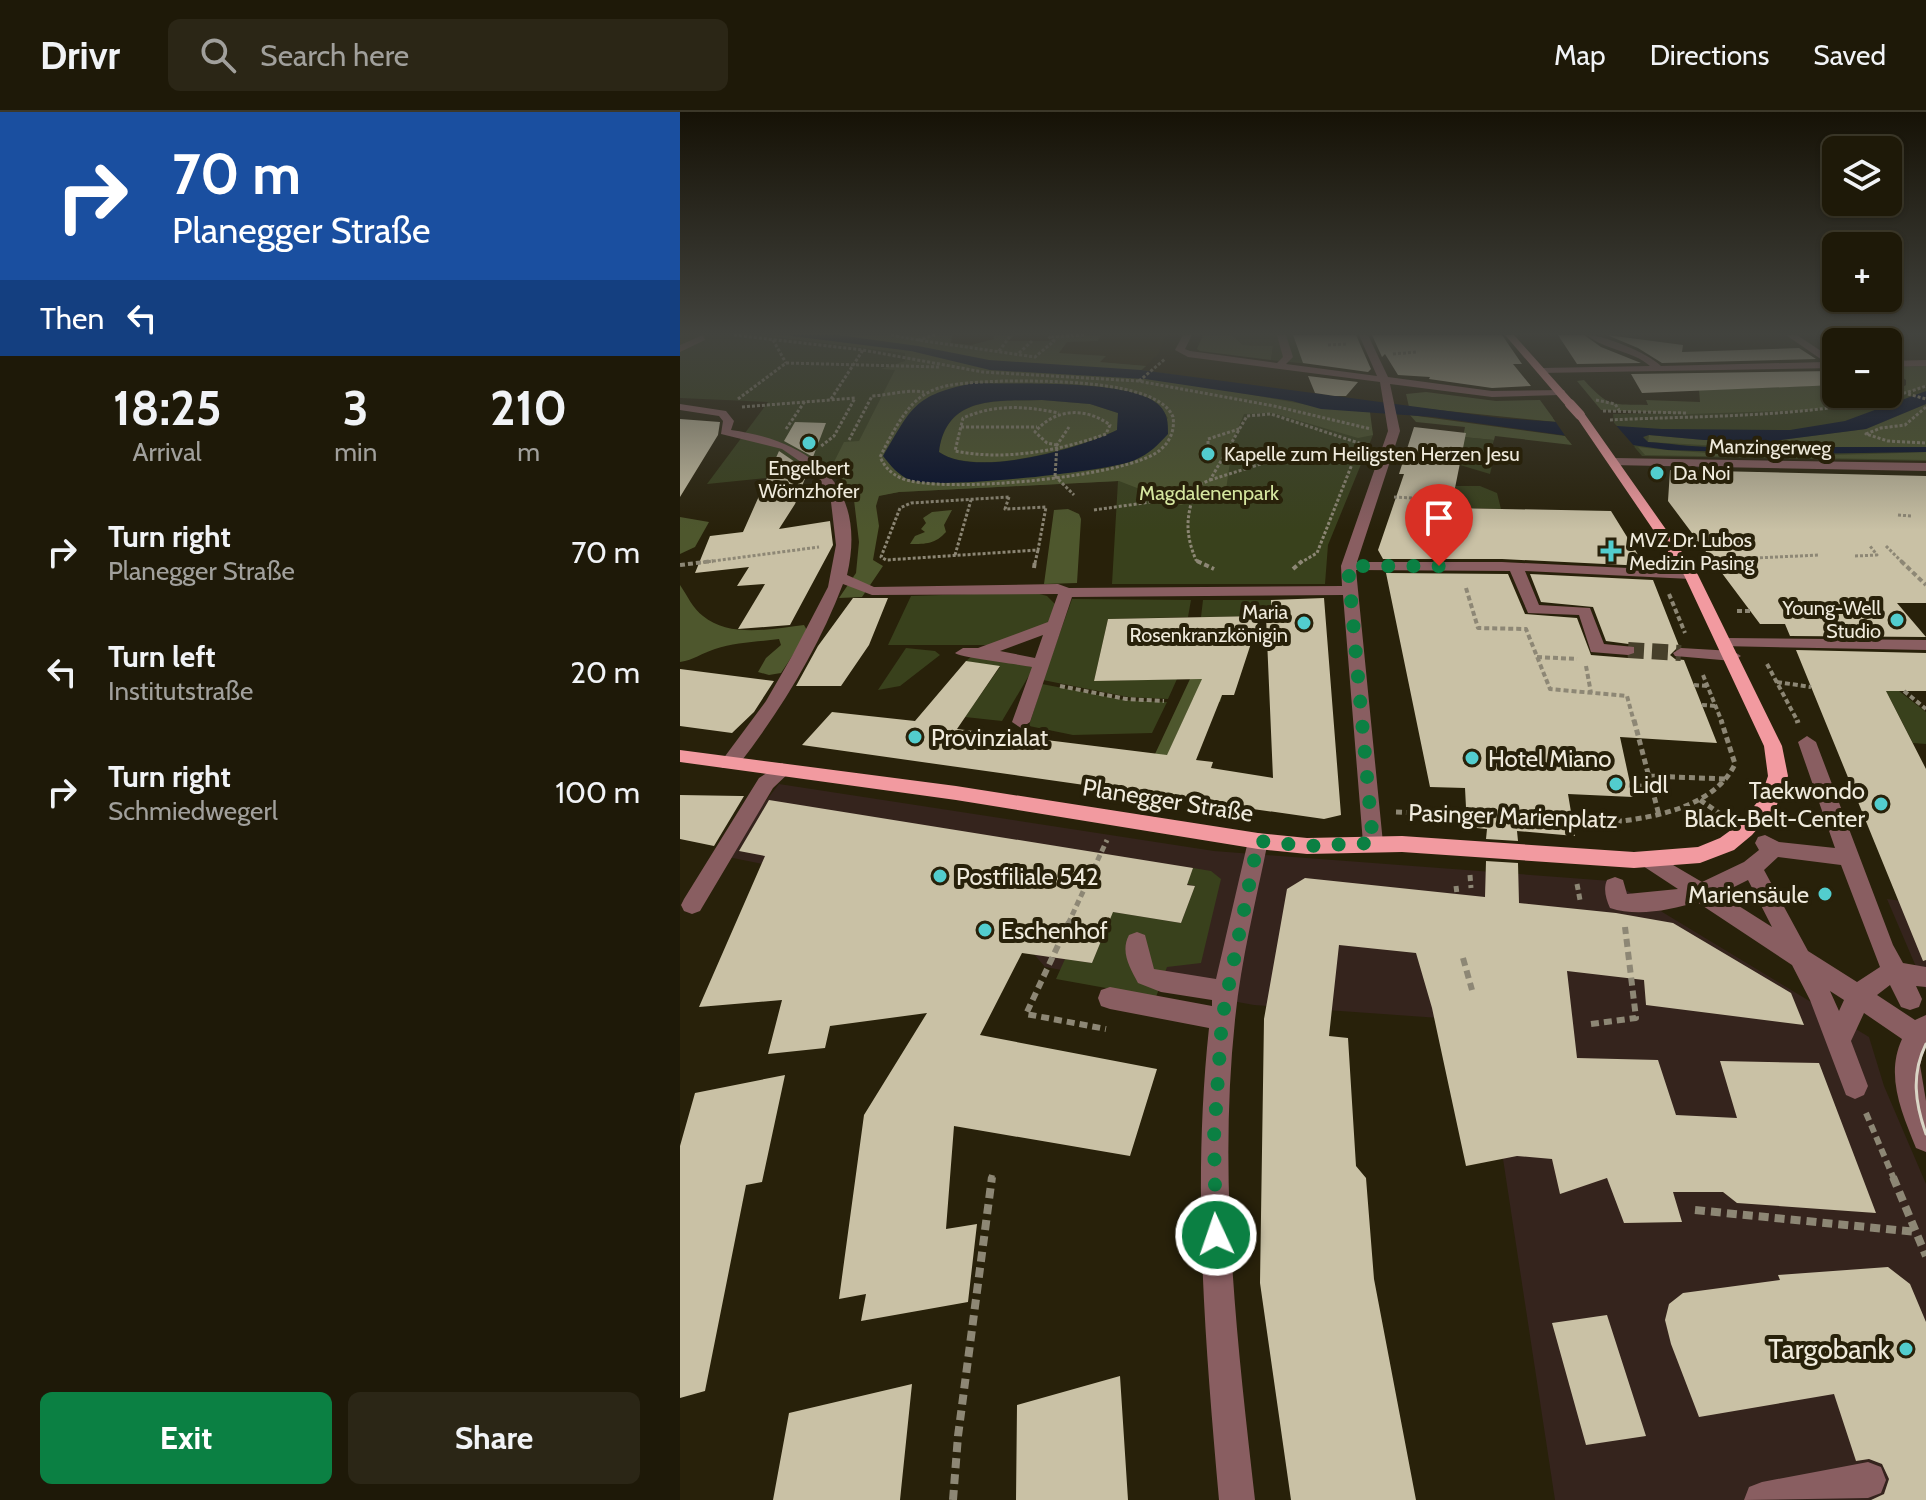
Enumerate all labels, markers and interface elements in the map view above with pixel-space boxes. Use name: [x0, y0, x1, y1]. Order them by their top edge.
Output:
search box: [168, 19, 728, 91]
text: Drivr: [40, 32, 120, 79]
icon: search: [196, 33, 240, 77]
text: Search here: [260, 37, 409, 74]
text: Map: [1554, 38, 1606, 72]
text: Directions: [1650, 38, 1769, 72]
text: Saved: [1813, 38, 1886, 72]
map controls: [1822, 136, 1902, 408]
button: layers: [1822, 136, 1902, 216]
text: 70 m: [172, 140, 301, 208]
icon: right: [40, 144, 144, 248]
text: Planegger Straße: [172, 208, 431, 252]
button: +: [1822, 232, 1902, 312]
icon: left: [120, 296, 164, 340]
text: Then: [40, 300, 104, 337]
button: −: [1822, 328, 1902, 408]
text: 18:25: [113, 379, 221, 437]
text: 3: [343, 379, 369, 437]
text: 210: [490, 379, 567, 437]
marker: Engelbert Wörnzhofer: [800, 434, 818, 452]
street label: Manzingerweg: [1708, 434, 1833, 460]
text: Arrival: [133, 436, 202, 468]
text: min: [334, 436, 377, 468]
text: m: [517, 436, 540, 468]
place label: Kapelle zum Heiligsten Herzen Jesu: [1224, 442, 1520, 466]
marker: Kapelle zum Heiligsten Herzen Jesu: [1199, 445, 1217, 463]
place label: Engelbert Wörnzhofer: [759, 456, 860, 503]
place label: Da Noi: [1673, 461, 1731, 485]
marker: Da Noi: [1648, 464, 1666, 482]
park label: Magdalenenpark: [1139, 481, 1279, 505]
pin: [1405, 484, 1473, 566]
icon: arrive: [1417, 496, 1461, 540]
text: Turn right: [108, 518, 231, 555]
place label: MVZ Dr. Lubos Medizin Pasing: [1629, 528, 1755, 575]
icon: right: [40, 530, 84, 574]
text: 70 m: [571, 534, 640, 571]
marker: MVZ Dr. Lubos Medizin Pasing: [1600, 540, 1622, 562]
text: Planegger Straße: [108, 555, 295, 587]
place label: Young-Well Studio: [1782, 596, 1881, 643]
place label: Maria Rosenkranzkönigin: [1130, 600, 1288, 647]
marker: Young-Well Studio: [1888, 611, 1906, 629]
marker: Maria Rosenkranzkönigin: [1295, 614, 1313, 632]
text: Turn left: [108, 638, 216, 675]
icon: left: [40, 650, 84, 694]
text: 20 m: [570, 654, 640, 691]
text: Institutstraße: [108, 675, 253, 707]
place label: Provinzialat: [931, 723, 1048, 752]
marker: Provinzialat: [906, 728, 924, 746]
place label: Hotel Miano: [1488, 744, 1611, 773]
marker: Hotel Miano: [1463, 749, 1481, 767]
text: Turn right: [108, 758, 231, 795]
icon: right: [40, 770, 84, 814]
place label: Lidl: [1632, 770, 1668, 799]
street label: Planegger Straße: [1081, 772, 1255, 828]
text: 100 m: [555, 774, 640, 811]
marker: Lidl: [1607, 775, 1625, 793]
place label: Taekwondo Black-Belt-Center: [1684, 776, 1865, 833]
text: Schmiedwegerl: [108, 795, 278, 827]
marker: Taekwondo Black-Belt-Center: [1872, 795, 1890, 813]
street label: Pasinger Marienplatz: [1408, 798, 1618, 834]
place label: Postfiliale 542: [956, 862, 1099, 891]
marker: Postfiliale 542: [931, 867, 949, 885]
place label: Mariensäule: [1688, 880, 1809, 909]
marker: Mariensäule: [1816, 885, 1834, 903]
place label: Eschenhof: [1001, 916, 1108, 945]
marker: Eschenhof: [976, 921, 994, 939]
position arrow: [1174, 1193, 1258, 1277]
place label: Targobank: [1768, 1332, 1890, 1366]
marker: Targobank: [1897, 1340, 1915, 1358]
button: Exit: [40, 1392, 332, 1484]
button: Share: [348, 1392, 640, 1484]

